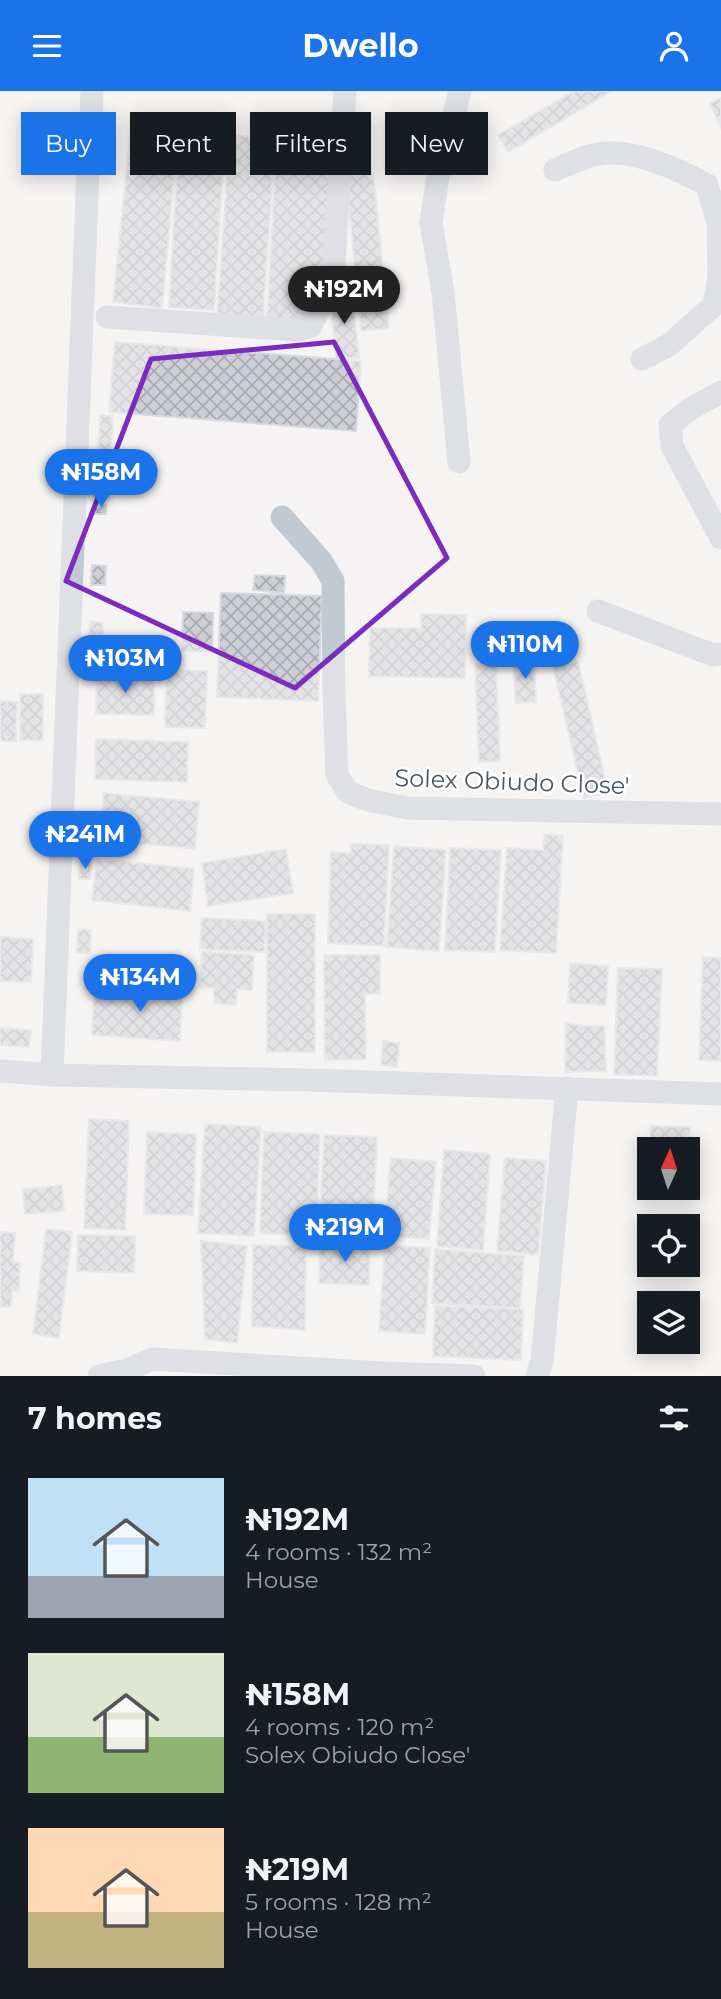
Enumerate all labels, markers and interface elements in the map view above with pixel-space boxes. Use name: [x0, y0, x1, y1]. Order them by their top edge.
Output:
text: Dwello: [302, 26, 419, 65]
icon: menu: [28, 27, 66, 65]
icon: person: [655, 27, 693, 65]
chip: Buy: [21, 112, 116, 175]
chip: Rent: [130, 112, 236, 175]
chip: Filters: [250, 112, 371, 175]
chip: New: [385, 112, 488, 175]
pin: ₦192M: [295, 267, 393, 326]
text: ₦192M: [304, 275, 384, 303]
pin: ₦158M: [52, 449, 150, 509]
text: ₦158M: [61, 458, 141, 486]
pin: ₦110M: [476, 621, 574, 681]
text: ₦110M: [487, 630, 563, 658]
pin: ₦103M: [76, 635, 174, 695]
text: ₦103M: [85, 644, 165, 672]
street label: Solex Obiudo Close': [394, 763, 630, 800]
pin: ₦241M: [36, 811, 134, 871]
text: ₦241M: [45, 820, 125, 848]
pin: ₦134M: [91, 955, 189, 1014]
text: ₦134M: [99, 963, 181, 991]
north arrow: [637, 1137, 700, 1201]
map controls: [637, 1137, 700, 1354]
pin: ₦219M: [296, 1205, 394, 1264]
text: ₦219M: [305, 1213, 385, 1241]
button: locate: [637, 1214, 700, 1277]
button: layers: [637, 1291, 700, 1354]
icon: filters: [655, 1399, 693, 1437]
text: 7 homes: [28, 1400, 162, 1437]
text: ₦192M: [245, 1501, 349, 1538]
icon: home: [84, 1506, 168, 1590]
text: 4 rooms · 132 m²: [245, 1538, 432, 1566]
text: House: [245, 1566, 319, 1594]
text: ₦158M: [245, 1676, 350, 1713]
icon: home: [84, 1681, 168, 1765]
text: 4 rooms · 120 m²: [245, 1713, 434, 1741]
text: Solex Obiudo Close': [245, 1741, 470, 1769]
text: ₦219M: [245, 1851, 349, 1888]
icon: home: [84, 1856, 168, 1940]
text: 5 rooms · 128 m²: [245, 1888, 432, 1916]
text: House: [245, 1916, 319, 1944]

